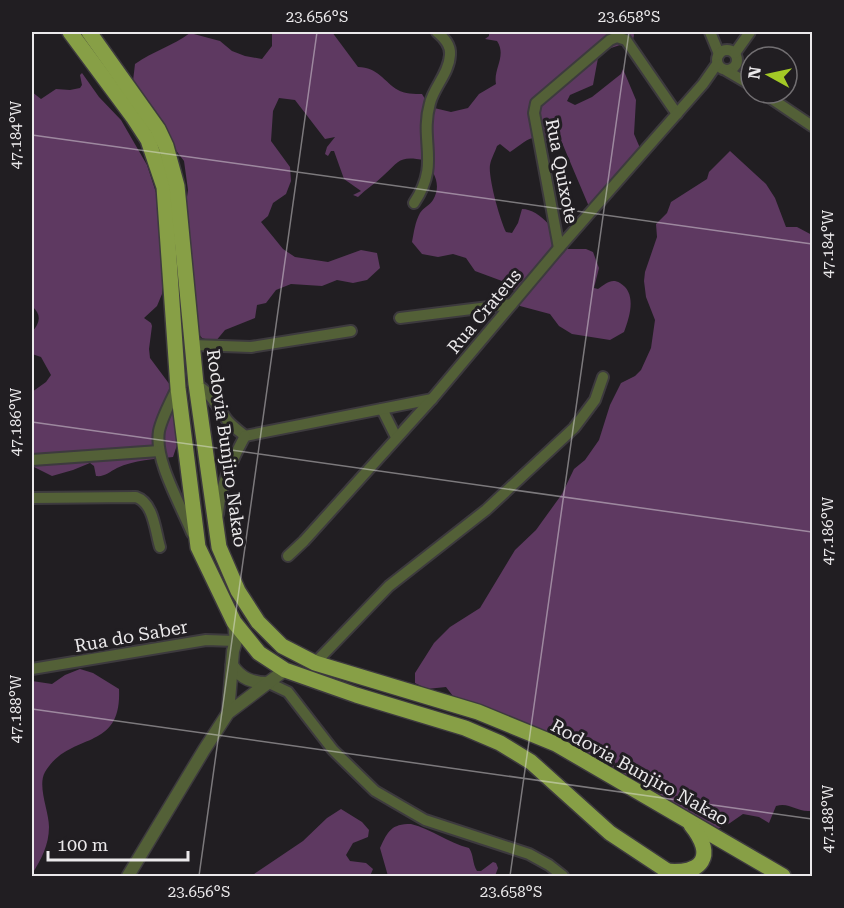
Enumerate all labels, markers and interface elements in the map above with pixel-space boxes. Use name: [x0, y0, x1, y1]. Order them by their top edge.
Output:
text: 23.656°S: [286, 8, 348, 26]
text: 23.658°S: [598, 8, 660, 26]
north arrow: [739, 45, 799, 105]
text: N: [744, 66, 765, 80]
text: 47.184°W: [7, 100, 25, 169]
street label: Rua Quixote: [542, 117, 582, 225]
text: 47.184°W: [819, 209, 837, 278]
street label: Rua Crateus: [443, 265, 525, 357]
street label: Rodovia Bunjiro Nakao: [203, 348, 251, 548]
text: 47.186°W: [7, 387, 25, 456]
text: 47.186°W: [819, 496, 837, 565]
street label: Rua do Saber: [73, 616, 189, 656]
text: 47.188°W: [7, 674, 25, 743]
street label: Rodovia Bunjiro Nakao: [547, 714, 733, 830]
text: 47.188°W: [819, 784, 837, 853]
scale bar: [48, 824, 188, 862]
text: 100 m: [57, 834, 108, 855]
text: 23.656°S: [168, 883, 230, 901]
text: 23.658°S: [480, 883, 542, 901]

